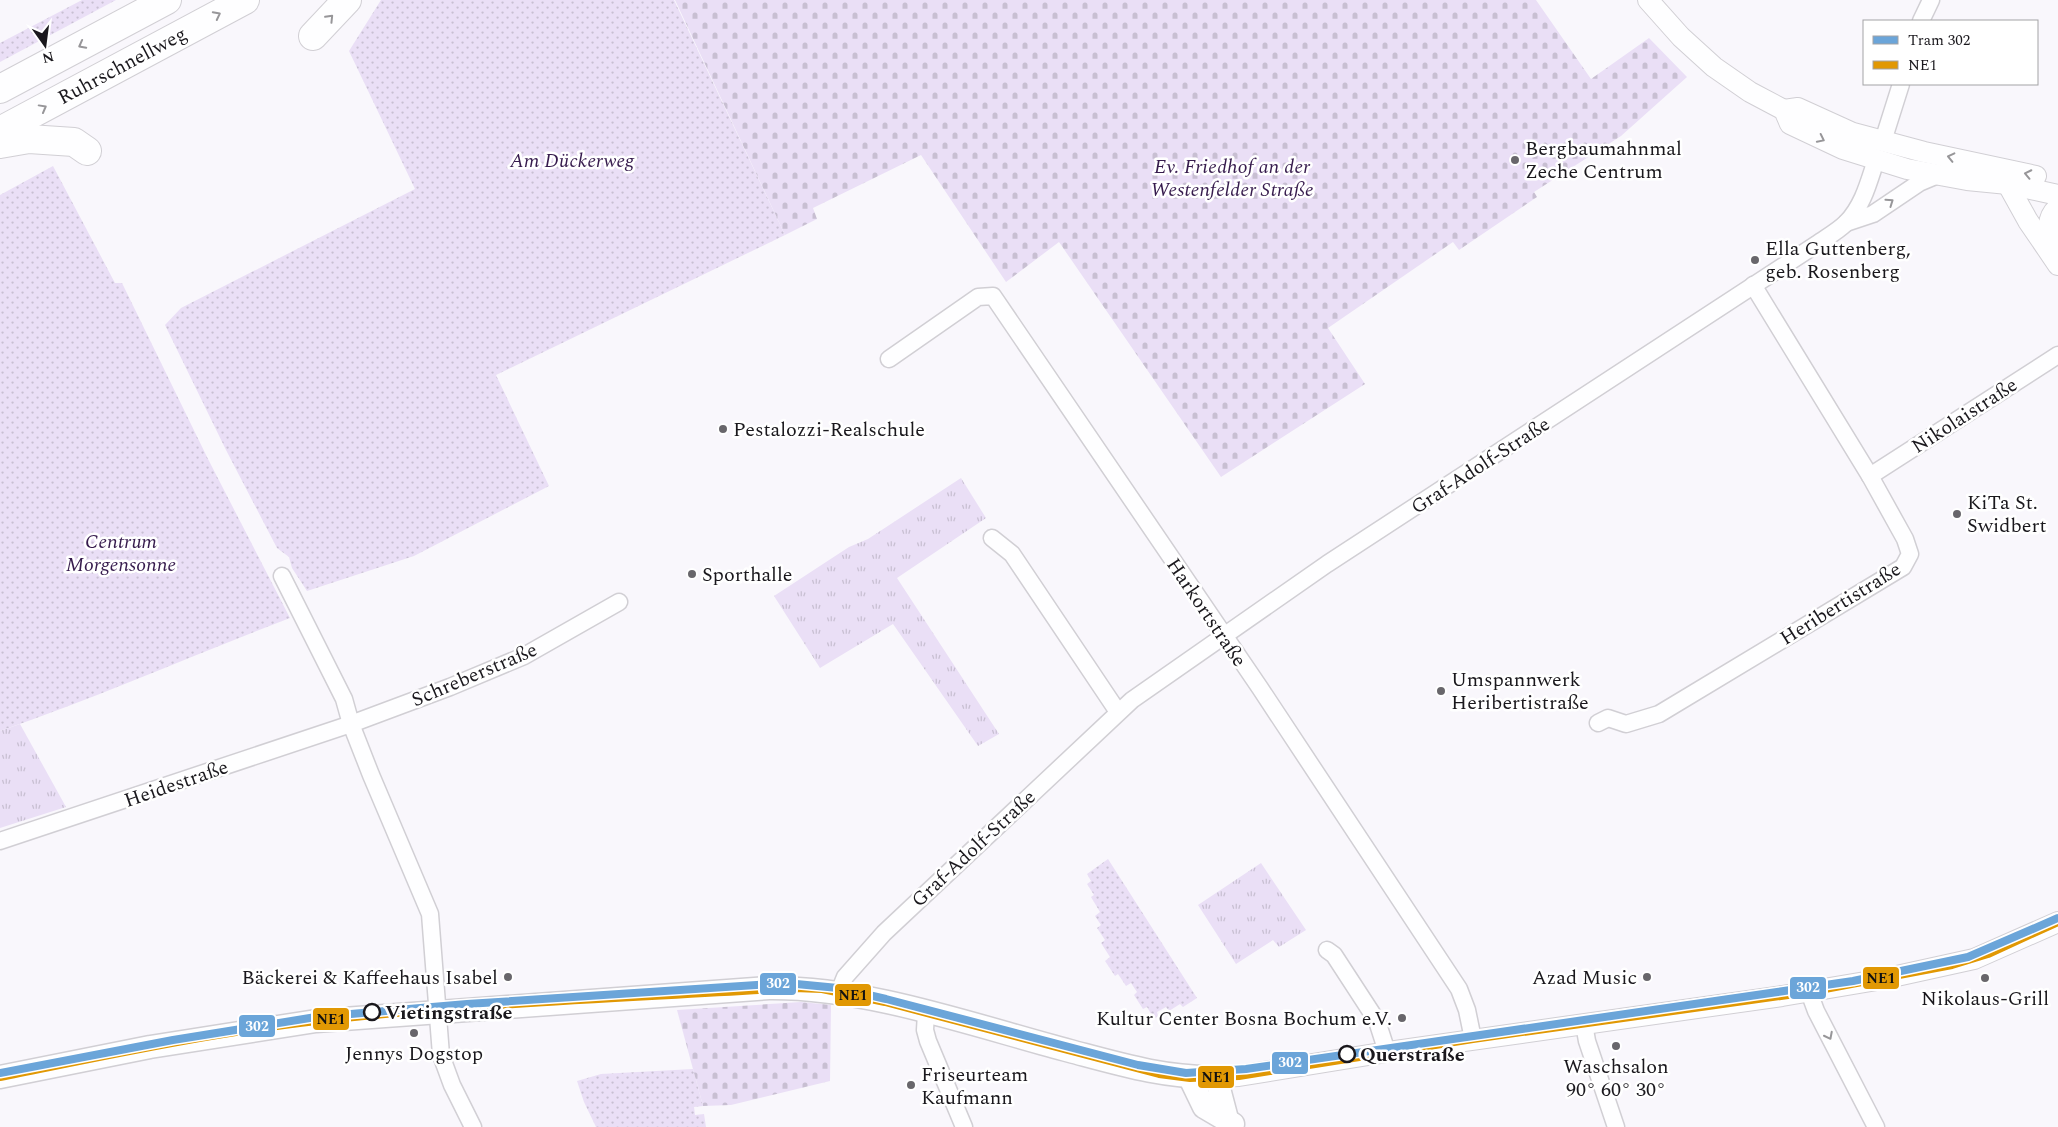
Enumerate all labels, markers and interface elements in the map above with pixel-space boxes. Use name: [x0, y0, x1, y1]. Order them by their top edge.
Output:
one-way arrow: [212, 11, 221, 21]
one-way arrow: [324, 15, 333, 24]
street label: Ruhrschnellweg: [52, 19, 192, 113]
north arrow: [20, 20, 70, 70]
legend: [1863, 20, 2038, 85]
text: Tram 302: [1908, 29, 1970, 52]
one-way arrow: [78, 38, 87, 48]
text: N: [40, 46, 56, 69]
text: NE1: [1908, 54, 1937, 77]
one-way arrow: [37, 104, 46, 114]
one-way arrow: [1816, 132, 1825, 143]
place label: Bergbaumahnmal Zeche Centrum: [1525, 134, 1682, 187]
park label: Am Dückerweg: [509, 146, 635, 176]
park label: Ev. Friedhof an der Westenfelder Straße: [1150, 152, 1314, 205]
one-way arrow: [1947, 152, 1956, 163]
marker: Bergbaumahnmal Zeche Centrum: [1509, 154, 1521, 166]
one-way arrow: [2024, 170, 2033, 180]
one-way arrow: [1884, 199, 1894, 208]
place label: Ella Guttenberg, geb. Rosenberg: [1765, 234, 1911, 287]
marker: Ella Guttenberg, geb. Rosenberg: [1749, 254, 1761, 266]
street label: Nikolaistraße: [1906, 370, 2023, 461]
street label: Graf-Adolf-Straße: [1405, 410, 1556, 522]
place label: Pestalozzi-Realschule: [733, 415, 925, 445]
marker: Pestalozzi-Realschule: [717, 423, 729, 435]
place label: KiTa St. Swidbert: [1967, 488, 2047, 541]
marker: KiTa St. Swidbert: [1951, 508, 1963, 520]
park label: Centrum Morgensonne: [66, 527, 176, 580]
street label: Harkortstraße: [1159, 552, 1254, 673]
street label: Heribertistraße: [1774, 555, 1907, 653]
place label: Sporthalle: [702, 560, 793, 590]
marker: Sporthalle: [686, 568, 698, 580]
street label: Schreberstraße: [407, 635, 542, 715]
place label: Umspannwerk Heribertistraße: [1451, 665, 1589, 718]
marker: Umspannwerk Heribertistraße: [1435, 685, 1447, 697]
street label: Heidestraße: [120, 752, 232, 816]
street label: Graf-Adolf-Straße: [905, 783, 1043, 914]
place label: Bäckerei & Kaffeehaus Isabel: [242, 963, 498, 993]
place label: Azad Music: [1532, 963, 1637, 993]
line badge: NE1: [1862, 966, 1900, 990]
text: NE1: [1867, 968, 1895, 989]
marker: Bäckerei & Kaffeehaus Isabel: [502, 971, 514, 983]
marker: Azad Music: [1641, 971, 1653, 983]
line badge: 302: [759, 972, 797, 996]
marker: Nikolaus-Grill: [1979, 972, 1991, 984]
text: 302: [766, 973, 790, 994]
line badge: 302: [1789, 976, 1827, 1000]
text: 302: [1796, 977, 1820, 998]
line badge: NE1: [834, 983, 872, 1007]
place label: Nikolaus-Grill: [1921, 984, 2049, 1014]
text: NE1: [839, 985, 867, 1006]
place label: Vietingstraße: [385, 998, 513, 1028]
marker: Vietingstraße: [363, 1003, 381, 1021]
place label: Kultur Center Bosna Bochum e.V.: [1096, 1004, 1392, 1034]
line badge: NE1: [312, 1007, 350, 1031]
text: NE1: [317, 1009, 345, 1030]
marker: Kultur Center Bosna Bochum e.V.: [1396, 1012, 1408, 1024]
line badge: 302: [238, 1014, 276, 1038]
text: 302: [245, 1016, 269, 1037]
marker: Jennys Dogstop: [408, 1027, 420, 1039]
one-way arrow: [1823, 1031, 1833, 1040]
place label: Jennys Dogstop: [345, 1039, 483, 1069]
place label: Querstraße: [1360, 1040, 1465, 1070]
marker: Waschsalon 90° 60° 30°: [1610, 1040, 1622, 1052]
marker: Querstraße: [1338, 1045, 1356, 1063]
line badge: 302: [1271, 1051, 1309, 1075]
text: 302: [1278, 1052, 1302, 1073]
place label: Waschsalon 90° 60° 30°: [1563, 1052, 1669, 1105]
place label: Friseurteam Kaufmann: [921, 1060, 1028, 1113]
line badge: NE1: [1197, 1065, 1235, 1089]
text: NE1: [1202, 1067, 1230, 1088]
marker: Friseurteam Kaufmann: [905, 1079, 917, 1091]

